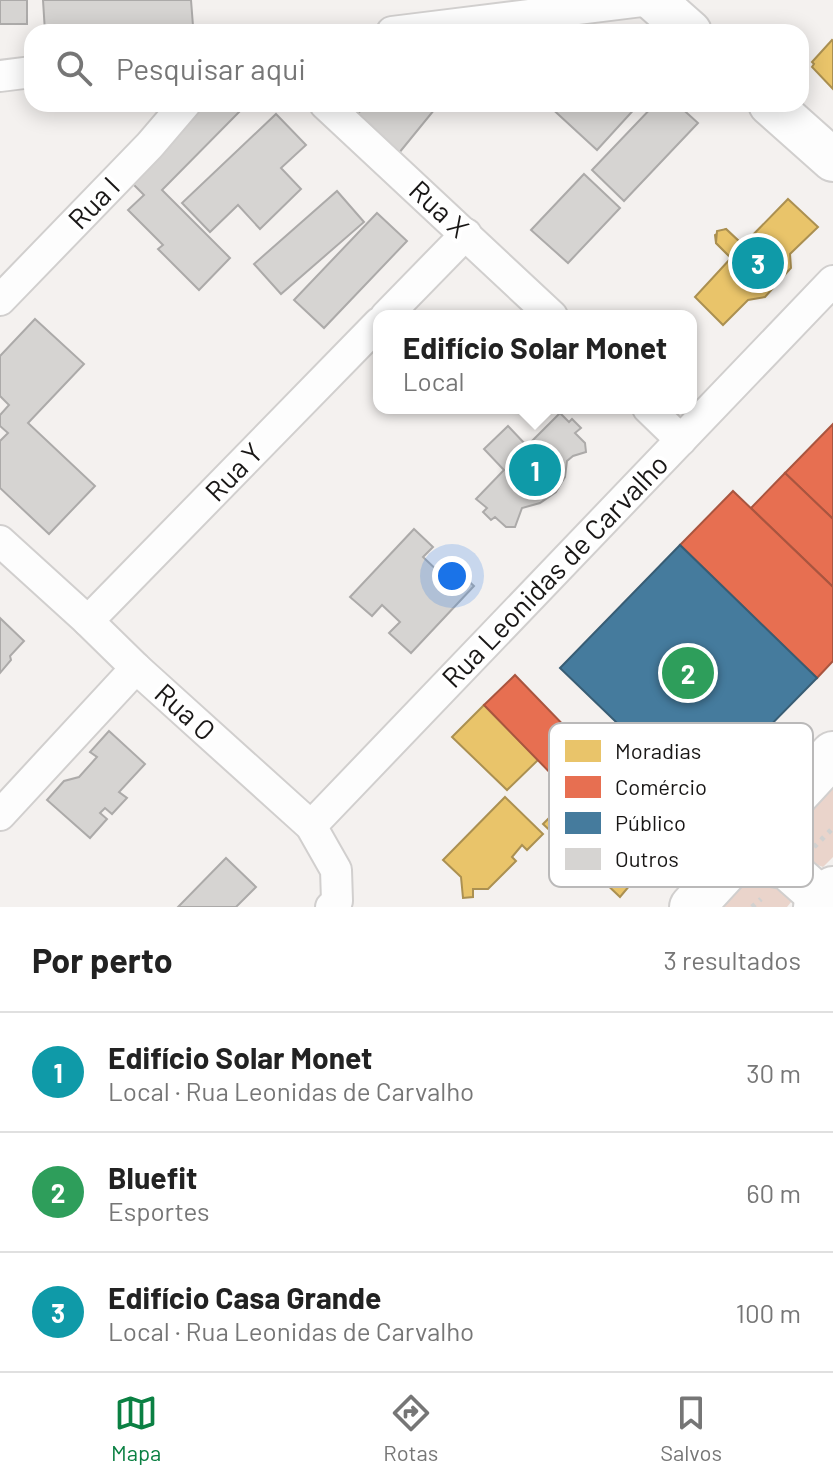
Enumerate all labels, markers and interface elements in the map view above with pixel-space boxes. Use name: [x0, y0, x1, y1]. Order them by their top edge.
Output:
search box: [24, 24, 809, 112]
icon: search: [52, 46, 96, 90]
text: Pesquisar aqui: [116, 50, 306, 86]
street label: Rua I: [60, 169, 126, 235]
street label: Rua X: [403, 172, 476, 244]
pin: 3: [732, 233, 784, 293]
popup: [373, 310, 697, 414]
text: Edifício Solar Monet: [403, 329, 667, 365]
text: Local: [403, 365, 465, 396]
street label: Rua Y: [197, 435, 269, 508]
pin: 1: [509, 440, 561, 500]
street label: Rua Leonidas de Carvalho: [434, 447, 674, 694]
your location: [432, 556, 472, 596]
pin: 2: [662, 643, 714, 703]
street label: Rua O: [148, 675, 223, 747]
legend: [549, 723, 813, 887]
text: Moradias: [615, 737, 701, 763]
text: Comércio: [615, 773, 707, 799]
text: Público: [615, 809, 686, 835]
text: Outros: [615, 845, 679, 871]
text: Por perto: [32, 939, 173, 980]
text: 3 resultados: [663, 944, 801, 975]
text: Edifício Solar Monet: [108, 1039, 372, 1075]
text: 1: [53, 1057, 63, 1088]
text: 30 m: [746, 1057, 801, 1088]
text: Local · Rua Leonidas de Carvalho: [108, 1075, 474, 1106]
text: Bluefit: [108, 1159, 197, 1195]
text: 2: [51, 1177, 65, 1208]
text: 60 m: [746, 1177, 801, 1208]
text: Esportes: [108, 1195, 210, 1226]
text: Edifício Casa Grande: [108, 1279, 381, 1315]
text: 3: [51, 1297, 65, 1328]
text: 100 m: [736, 1297, 801, 1328]
text: Local · Rua Leonidas de Carvalho: [108, 1315, 474, 1346]
tab: Mapa: [111, 1391, 161, 1465]
tab: Rotas: [383, 1391, 438, 1465]
tab: Salvos: [660, 1391, 722, 1465]

